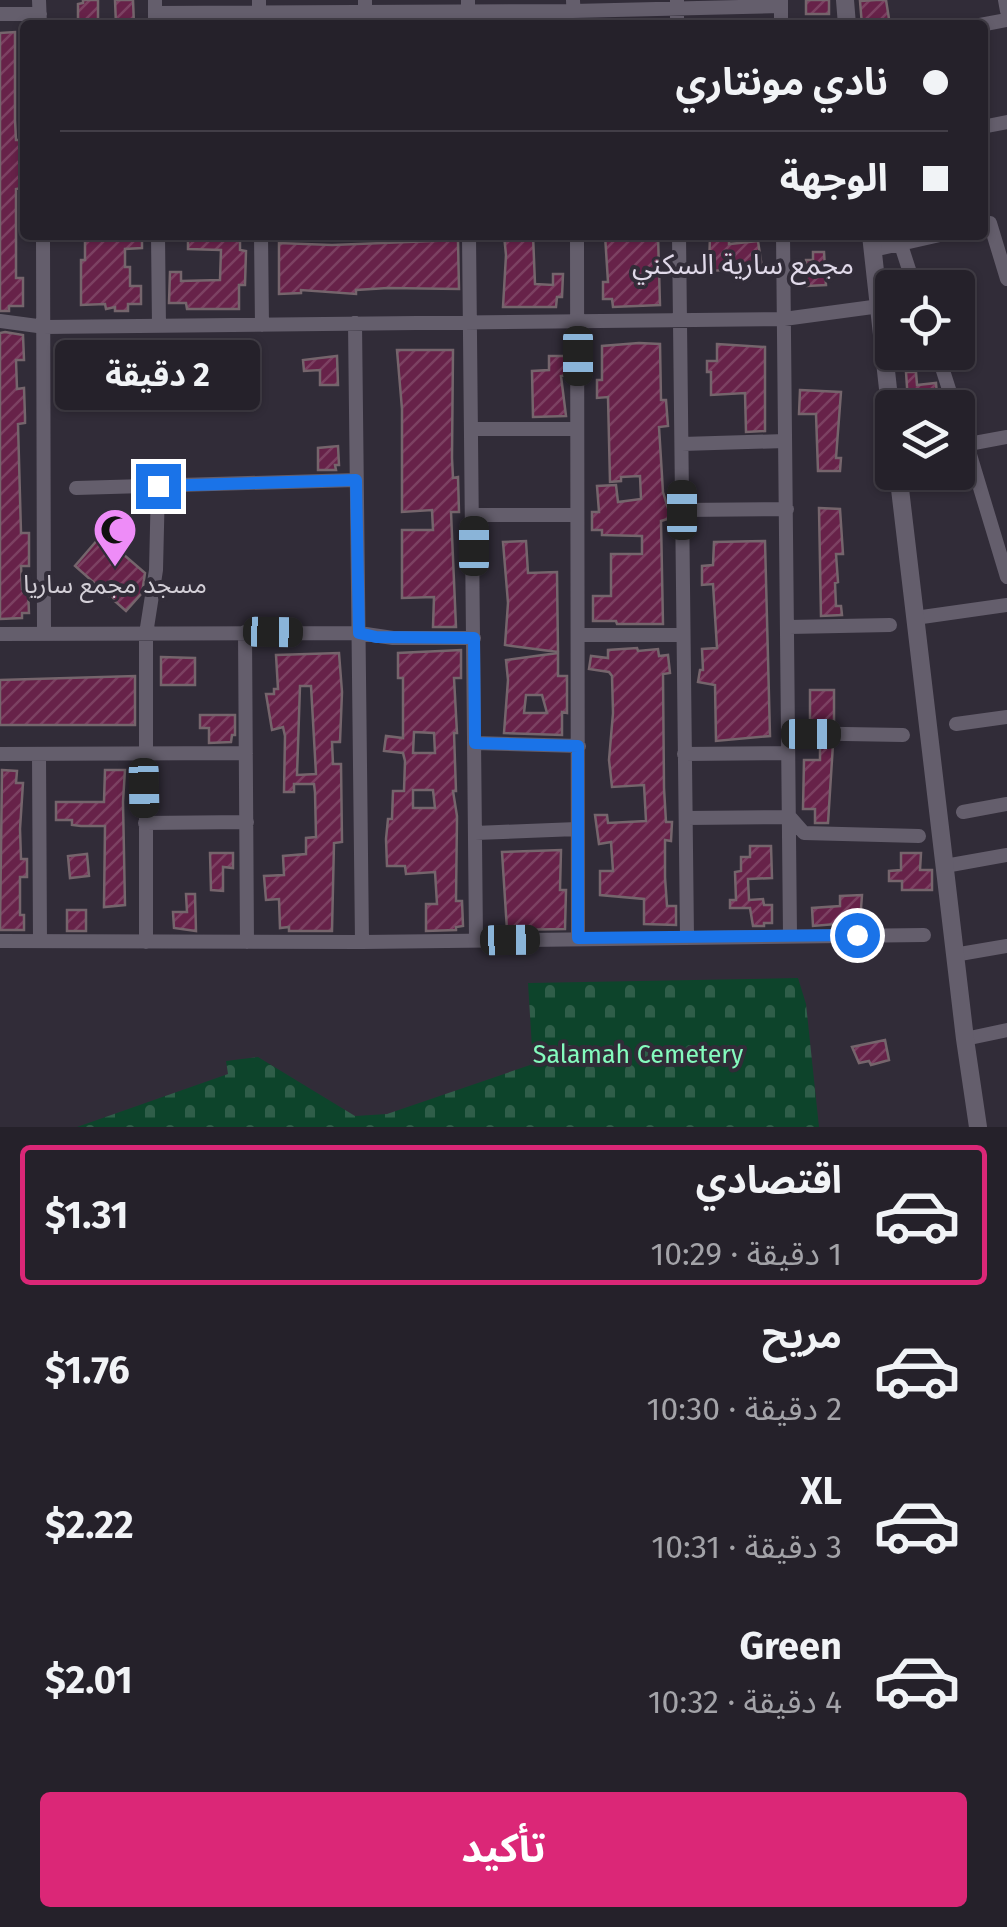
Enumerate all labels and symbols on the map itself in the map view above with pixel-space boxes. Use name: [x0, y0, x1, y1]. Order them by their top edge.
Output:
district label: مجمع سارية السكني: [632, 248, 854, 285]
car: [563, 326, 593, 386]
callout: 2 دقيقة: [56, 341, 260, 411]
route end: [136, 464, 181, 509]
car: [667, 480, 697, 540]
mosque icon: مسجد مجمع ساريا: [92, 507, 138, 568]
car: [459, 516, 489, 576]
place label: مسجد مجمع ساريا: [23, 570, 207, 603]
car: [243, 616, 303, 648]
car: [781, 719, 841, 749]
car: [128, 758, 160, 818]
route start: [835, 913, 880, 958]
car: [480, 924, 540, 956]
park label: Salamah Cemetery: [533, 1040, 744, 1070]

